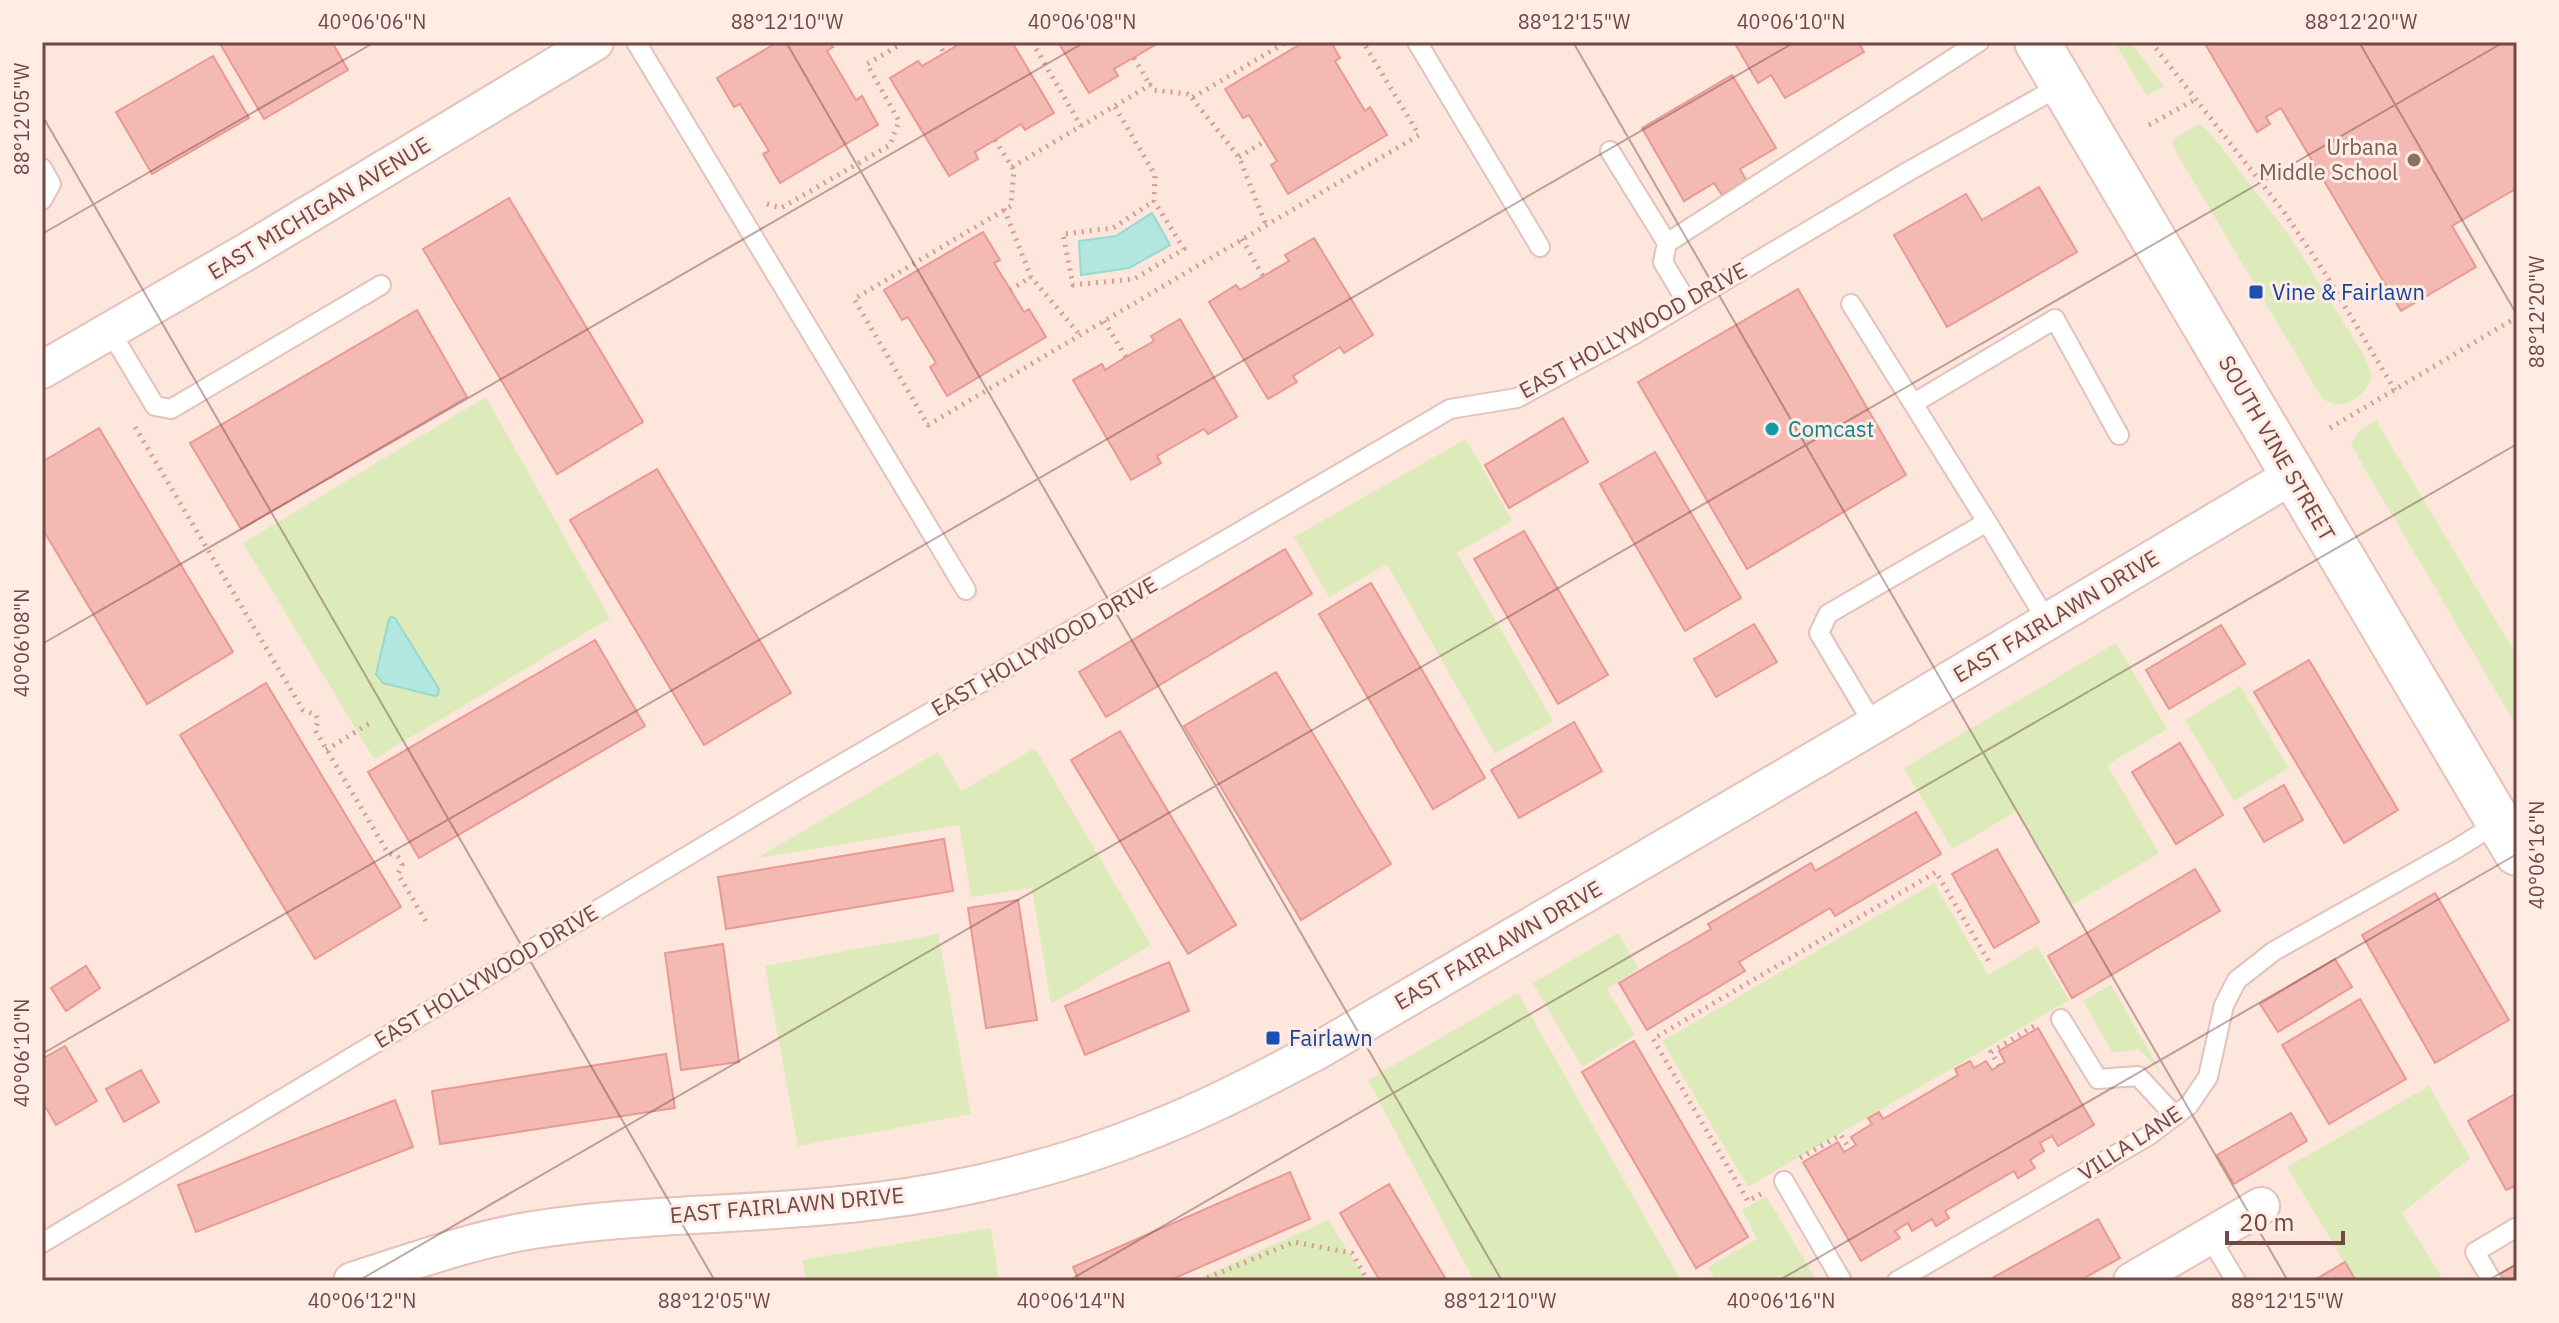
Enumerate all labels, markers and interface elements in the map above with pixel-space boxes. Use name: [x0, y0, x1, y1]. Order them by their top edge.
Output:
text: 40°06'06"N: [318, 8, 426, 35]
text: 88°12'10"W: [731, 8, 844, 35]
text: 40°06'08"N: [1028, 8, 1136, 35]
text: 88°12'15"W: [1518, 8, 1631, 35]
text: 40°06'10"N: [1737, 8, 1845, 35]
text: 88°12'20"W: [2305, 8, 2418, 35]
text: 88°12'05"W: [8, 62, 35, 175]
street label: EAST MICHIGAN AVENUE: [202, 130, 435, 286]
place label: Urbana Middle School: [2259, 132, 2398, 186]
marker: Urbana Middle School: [2405, 151, 2423, 169]
street label: EAST HOLLYWOOD DRIVE: [1514, 255, 1752, 404]
text: 88°12'20"W: [2523, 255, 2550, 368]
place label: Vine & Fairlawn: [2272, 277, 2425, 306]
marker: Vine & Fairlawn: [2247, 283, 2265, 301]
street label: SOUTH VINE STREET: [2212, 350, 2343, 546]
place label: Comcast: [1788, 414, 1874, 443]
marker: Comcast: [1763, 420, 1781, 438]
street label: EAST FAIRLAWN DRIVE: [1947, 543, 2164, 689]
street label: EAST HOLLYWOOD DRIVE: [925, 569, 1162, 722]
text: 40°06'08"N: [8, 589, 35, 697]
text: 40°06'16"N: [2523, 801, 2550, 909]
street label: EAST FAIRLAWN DRIVE: [1389, 873, 1607, 1016]
street label: EAST HOLLYWOOD DRIVE: [368, 897, 603, 1054]
text: 40°06'10"N: [8, 999, 35, 1107]
place label: Fairlawn: [1289, 1023, 1373, 1052]
marker: Fairlawn: [1264, 1029, 1282, 1047]
street label: VILLA LANE: [2072, 1098, 2187, 1187]
street label: EAST FAIRLAWN DRIVE: [669, 1180, 905, 1229]
scale bar: [2227, 1195, 2343, 1245]
text: 20 m: [2239, 1206, 2294, 1238]
text: 40°06'12"N: [308, 1287, 416, 1314]
text: 88°12'05"W: [658, 1287, 771, 1314]
text: 40°06'14"N: [1017, 1287, 1125, 1314]
text: 88°12'10"W: [1444, 1287, 1557, 1314]
text: 40°06'16"N: [1727, 1287, 1835, 1314]
text: 88°12'15"W: [2231, 1287, 2344, 1314]

